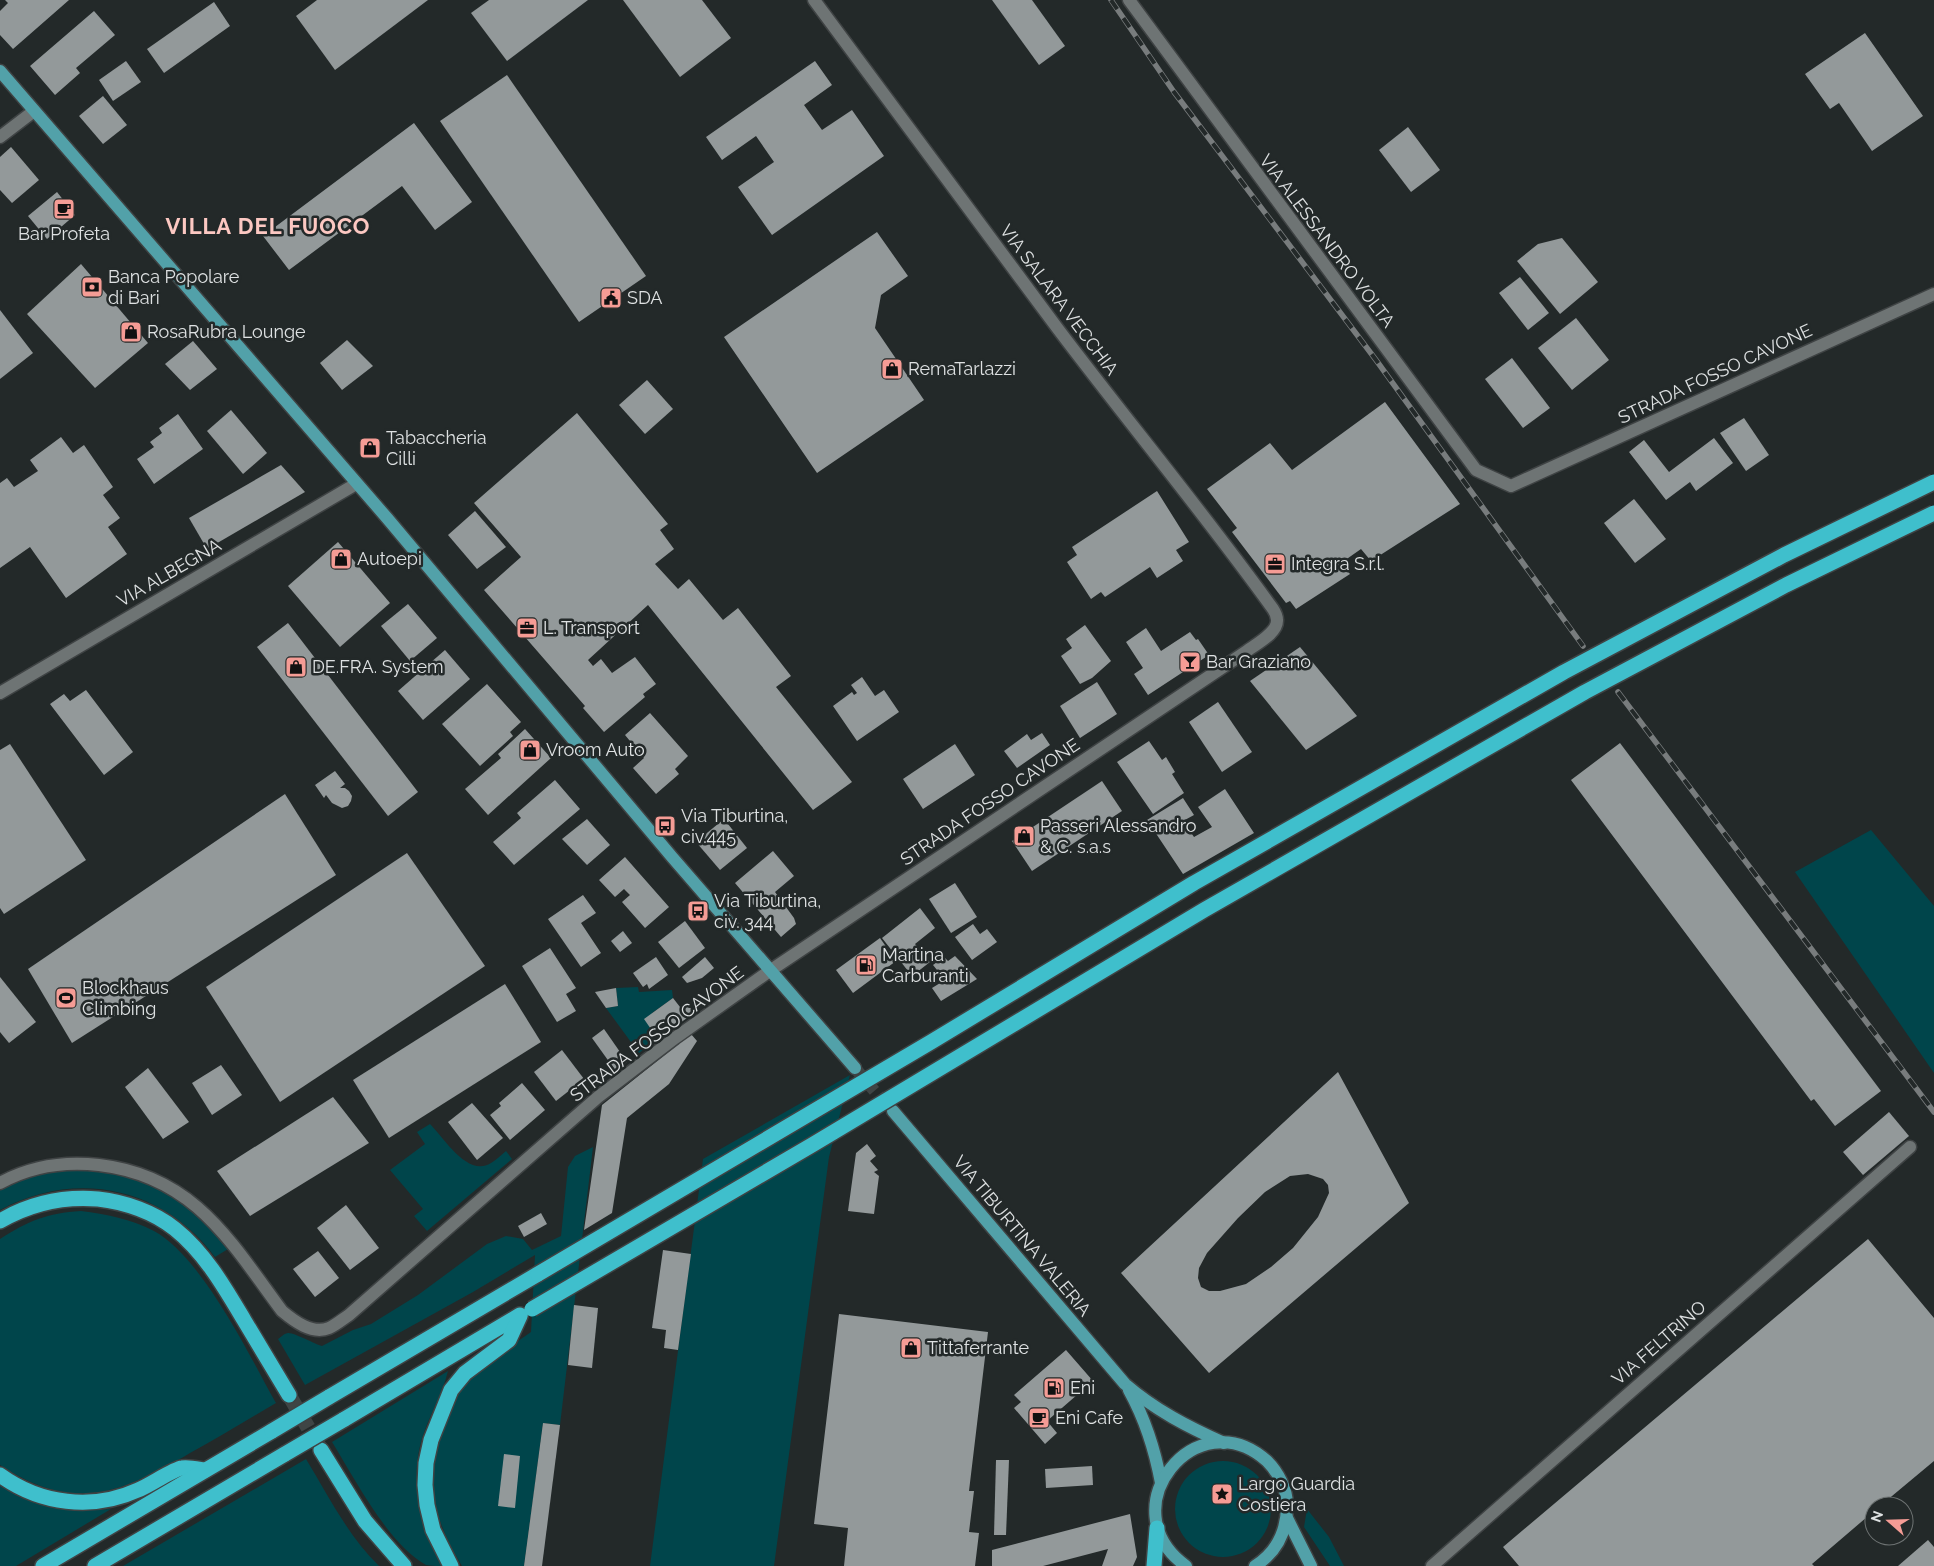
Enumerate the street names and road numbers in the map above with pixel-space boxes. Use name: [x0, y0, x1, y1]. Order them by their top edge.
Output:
street label: VIA ALESSANDRO VOLTA: [1255, 150, 1399, 331]
street label: VIA SALARA VECCHIA: [996, 220, 1123, 379]
street label: STRADA FOSSO CAVONE: [1614, 319, 1815, 428]
street label: VIA ALBEGNA: [113, 534, 225, 611]
street label: STRADA FOSSO CAVONE: [896, 734, 1083, 869]
street label: STRADA FOSSO CAVONE: [566, 962, 748, 1106]
street label: VIA TIBURTINA VALERIA: [949, 1151, 1096, 1320]
street label: VIA FELTRINO: [1607, 1296, 1710, 1389]

